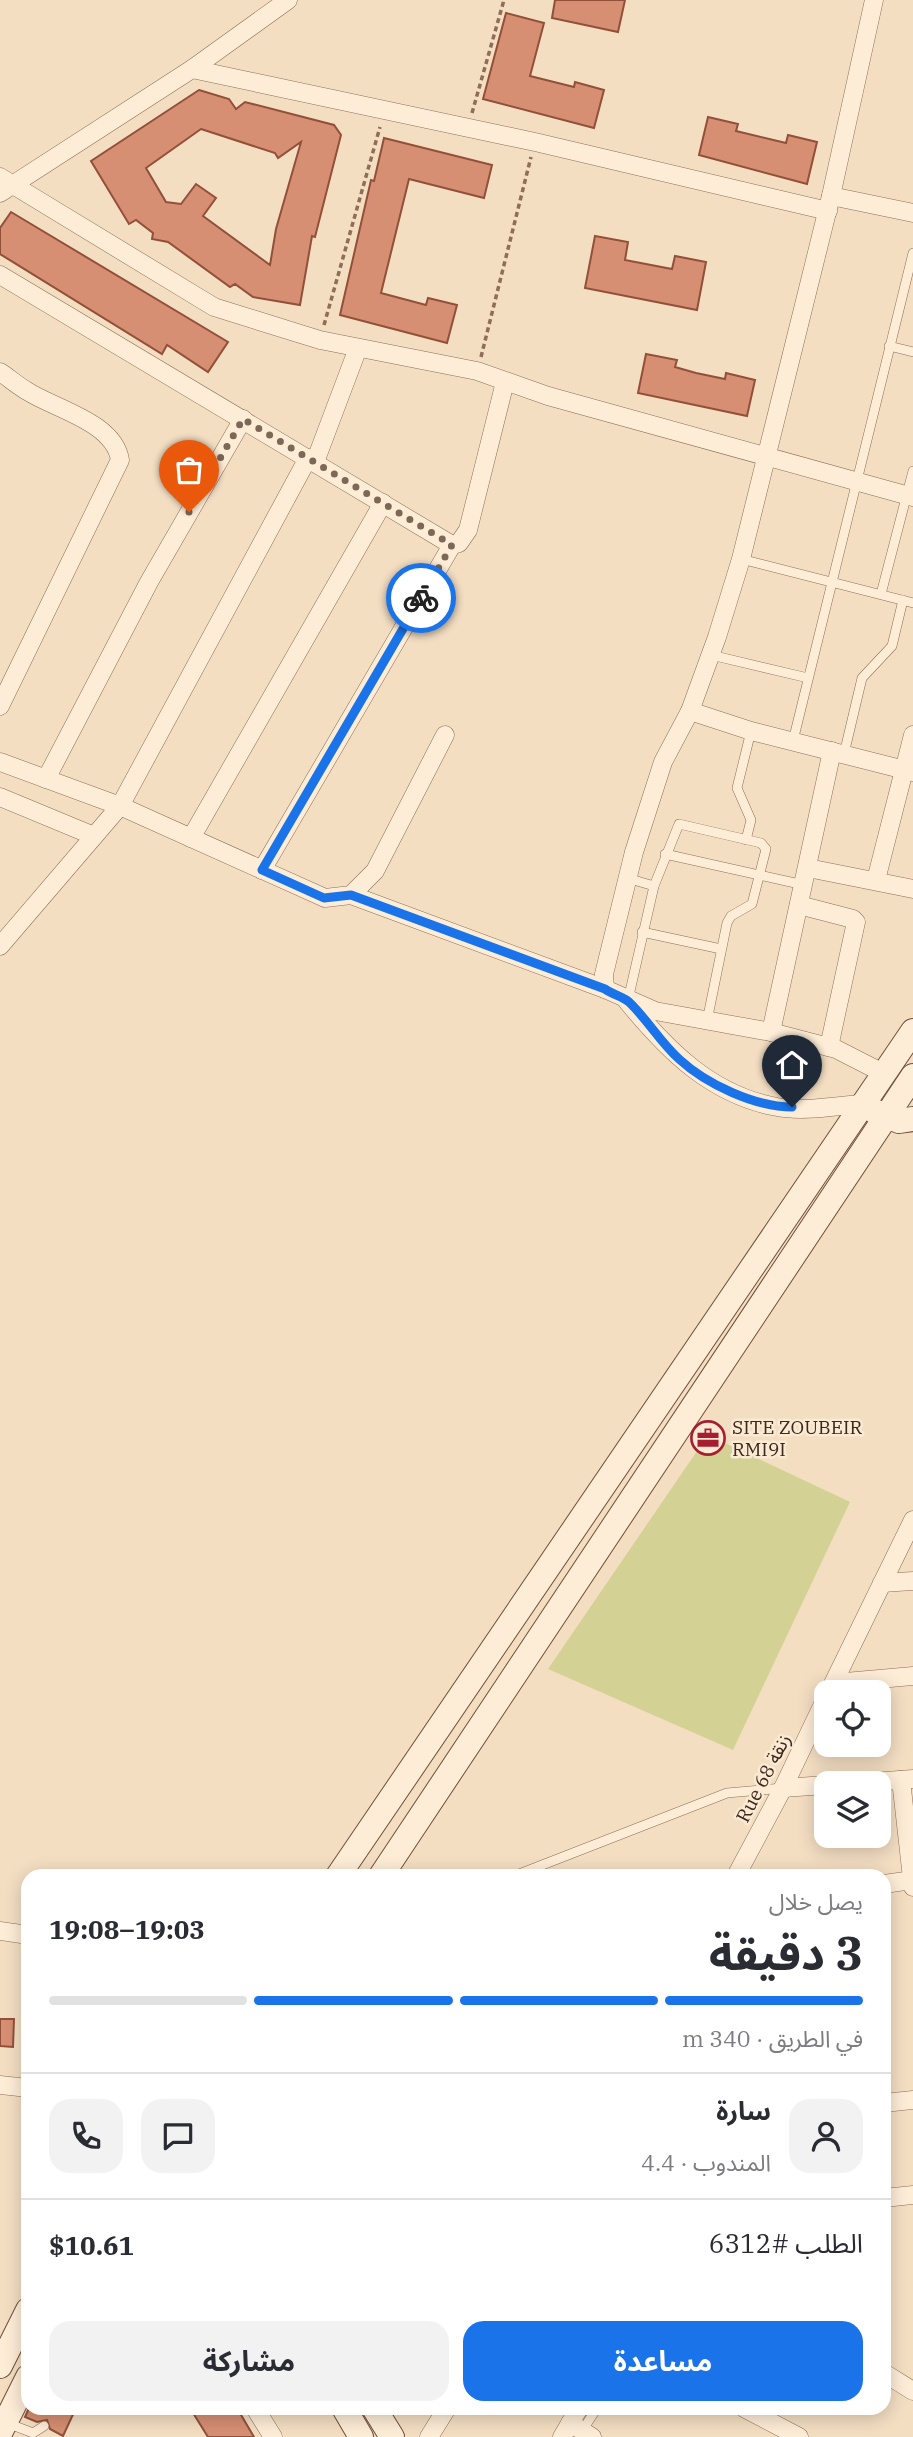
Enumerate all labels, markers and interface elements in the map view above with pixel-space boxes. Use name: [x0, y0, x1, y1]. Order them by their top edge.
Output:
pin: [159, 440, 219, 512]
icon: bag: [170, 451, 208, 489]
courier: [386, 563, 456, 633]
icon: bike: [402, 579, 440, 617]
pin: [762, 1035, 822, 1107]
icon: home: [773, 1046, 811, 1084]
place label: SITE ZOUBEIR RMI9I: [732, 1415, 863, 1461]
office icon: SITE ZOUBEIR RMI9I: [689, 1419, 727, 1457]
map controls: [814, 1680, 891, 1848]
button: locate: [814, 1680, 891, 1757]
street label: Rue 68 زنقة: [730, 1730, 796, 1826]
button: layers: [814, 1771, 891, 1848]
text: يصل خلال: [769, 1886, 863, 1916]
text: 19:03–19:08: [49, 1912, 205, 1946]
text: 3 دقيقة: [709, 1923, 863, 1983]
text: في الطريق · 340 m: [682, 2023, 863, 2053]
text: سارة: [716, 2093, 771, 2127]
button: phone: [49, 2099, 123, 2173]
button: chat: [141, 2099, 215, 2173]
button: person: [789, 2099, 863, 2173]
text: المندوب · 4.4: [641, 2147, 771, 2177]
text: الطلب #6312: [709, 2226, 863, 2260]
text: $10.61: [49, 2228, 134, 2262]
button: مشاركة: [49, 2321, 449, 2401]
button: مساعدة: [463, 2321, 863, 2401]

